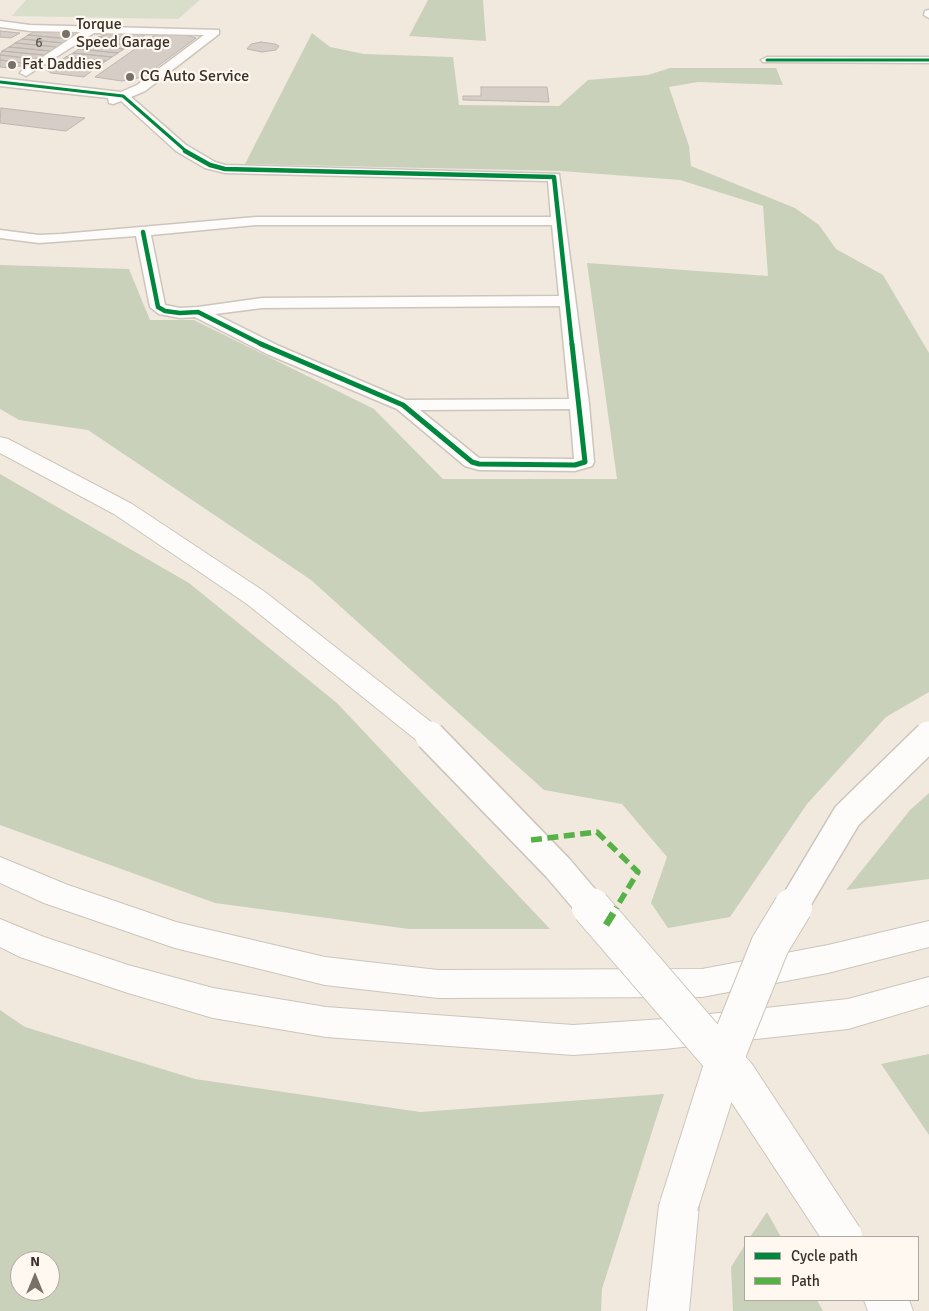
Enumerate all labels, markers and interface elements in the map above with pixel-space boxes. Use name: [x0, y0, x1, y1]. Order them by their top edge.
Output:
place label: Torque Speed Garage: [76, 15, 170, 53]
marker: Torque Speed Garage: [60, 28, 72, 40]
house number: 6: [35, 35, 43, 51]
place label: Fat Daddies: [22, 55, 101, 75]
marker: Fat Daddies: [6, 59, 18, 71]
place label: CG Auto Service: [140, 67, 249, 87]
marker: CG Auto Service: [124, 71, 136, 83]
legend: [744, 1236, 919, 1301]
text: Cycle path: [791, 1247, 858, 1265]
north arrow: [10, 1251, 60, 1301]
text: N: [30, 1253, 40, 1270]
text: Path: [791, 1272, 820, 1290]

